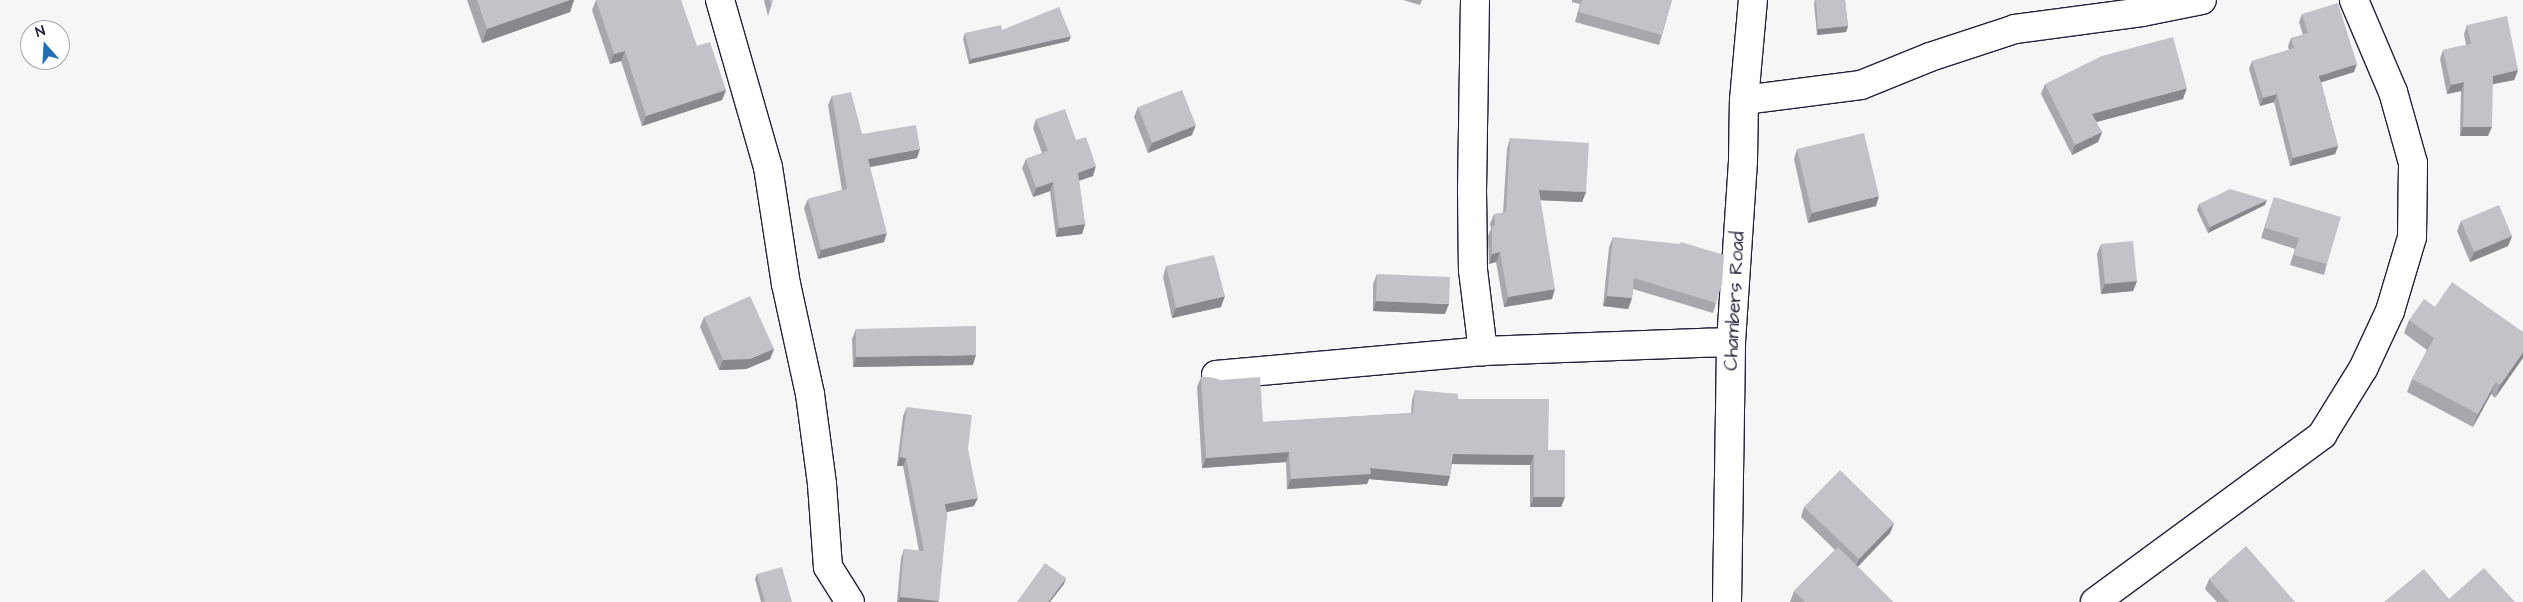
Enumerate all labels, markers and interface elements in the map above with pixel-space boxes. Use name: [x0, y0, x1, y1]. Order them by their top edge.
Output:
north arrow: [20, 20, 70, 70]
text: N: [33, 21, 48, 43]
street label: Chambers Road: [1720, 231, 1750, 371]

